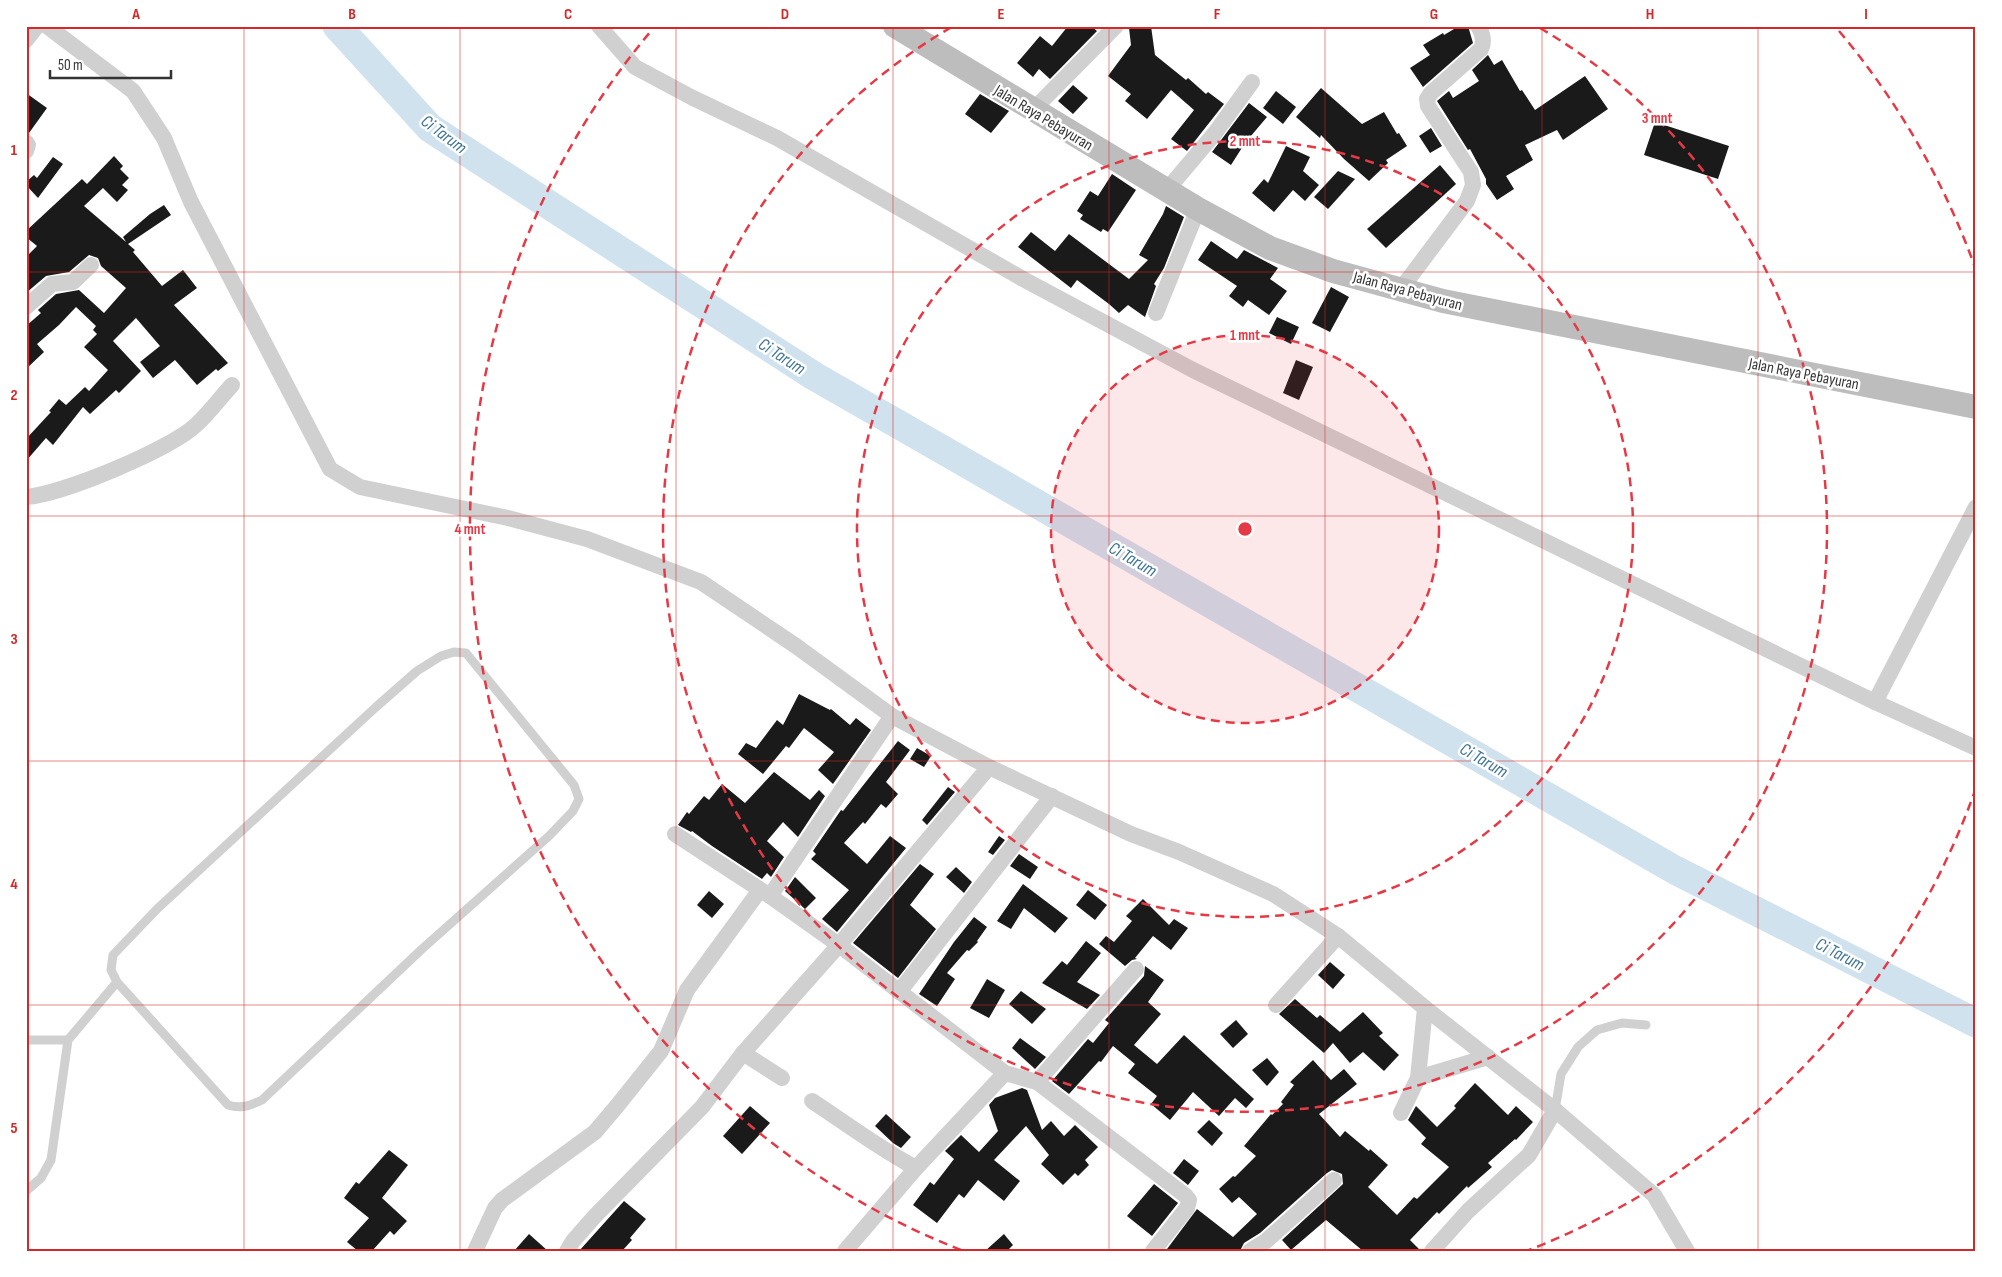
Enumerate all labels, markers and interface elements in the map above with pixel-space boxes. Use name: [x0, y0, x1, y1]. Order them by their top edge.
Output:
text: A: [131, 5, 140, 24]
text: B: [348, 5, 356, 24]
text: C: [564, 5, 572, 24]
text: D: [781, 5, 789, 24]
text: E: [998, 5, 1005, 24]
text: F: [1214, 5, 1221, 24]
text: G: [1430, 5, 1438, 24]
text: H: [1646, 5, 1654, 24]
text: I: [1864, 5, 1868, 24]
scale bar: [50, 48, 171, 80]
text: 50 m: [58, 56, 83, 75]
street label: Jalan Raya Pebayuran: [990, 81, 1096, 155]
text: 3 mnt: [1642, 109, 1672, 128]
water label: Ci Tarum: [417, 110, 471, 158]
text: 2 mnt: [1230, 132, 1260, 151]
text: 1: [11, 141, 18, 160]
street label: Jalan Raya Pebayuran: [1350, 268, 1464, 315]
text: 1 mnt: [1230, 326, 1260, 345]
water label: Ci Tarum: [754, 334, 809, 379]
street label: Jalan Raya Pebayuran: [1746, 354, 1860, 394]
text: 2: [10, 386, 18, 405]
text: 4 mnt: [455, 520, 486, 539]
centre of rings: [1236, 520, 1254, 538]
water label: Ci Tarum: [1105, 537, 1160, 581]
text: 3: [10, 630, 18, 649]
water label: Ci Tarum: [1456, 738, 1511, 782]
text: 4: [10, 875, 18, 894]
water label: Ci Tarum: [1812, 933, 1868, 976]
text: 5: [10, 1119, 18, 1138]

